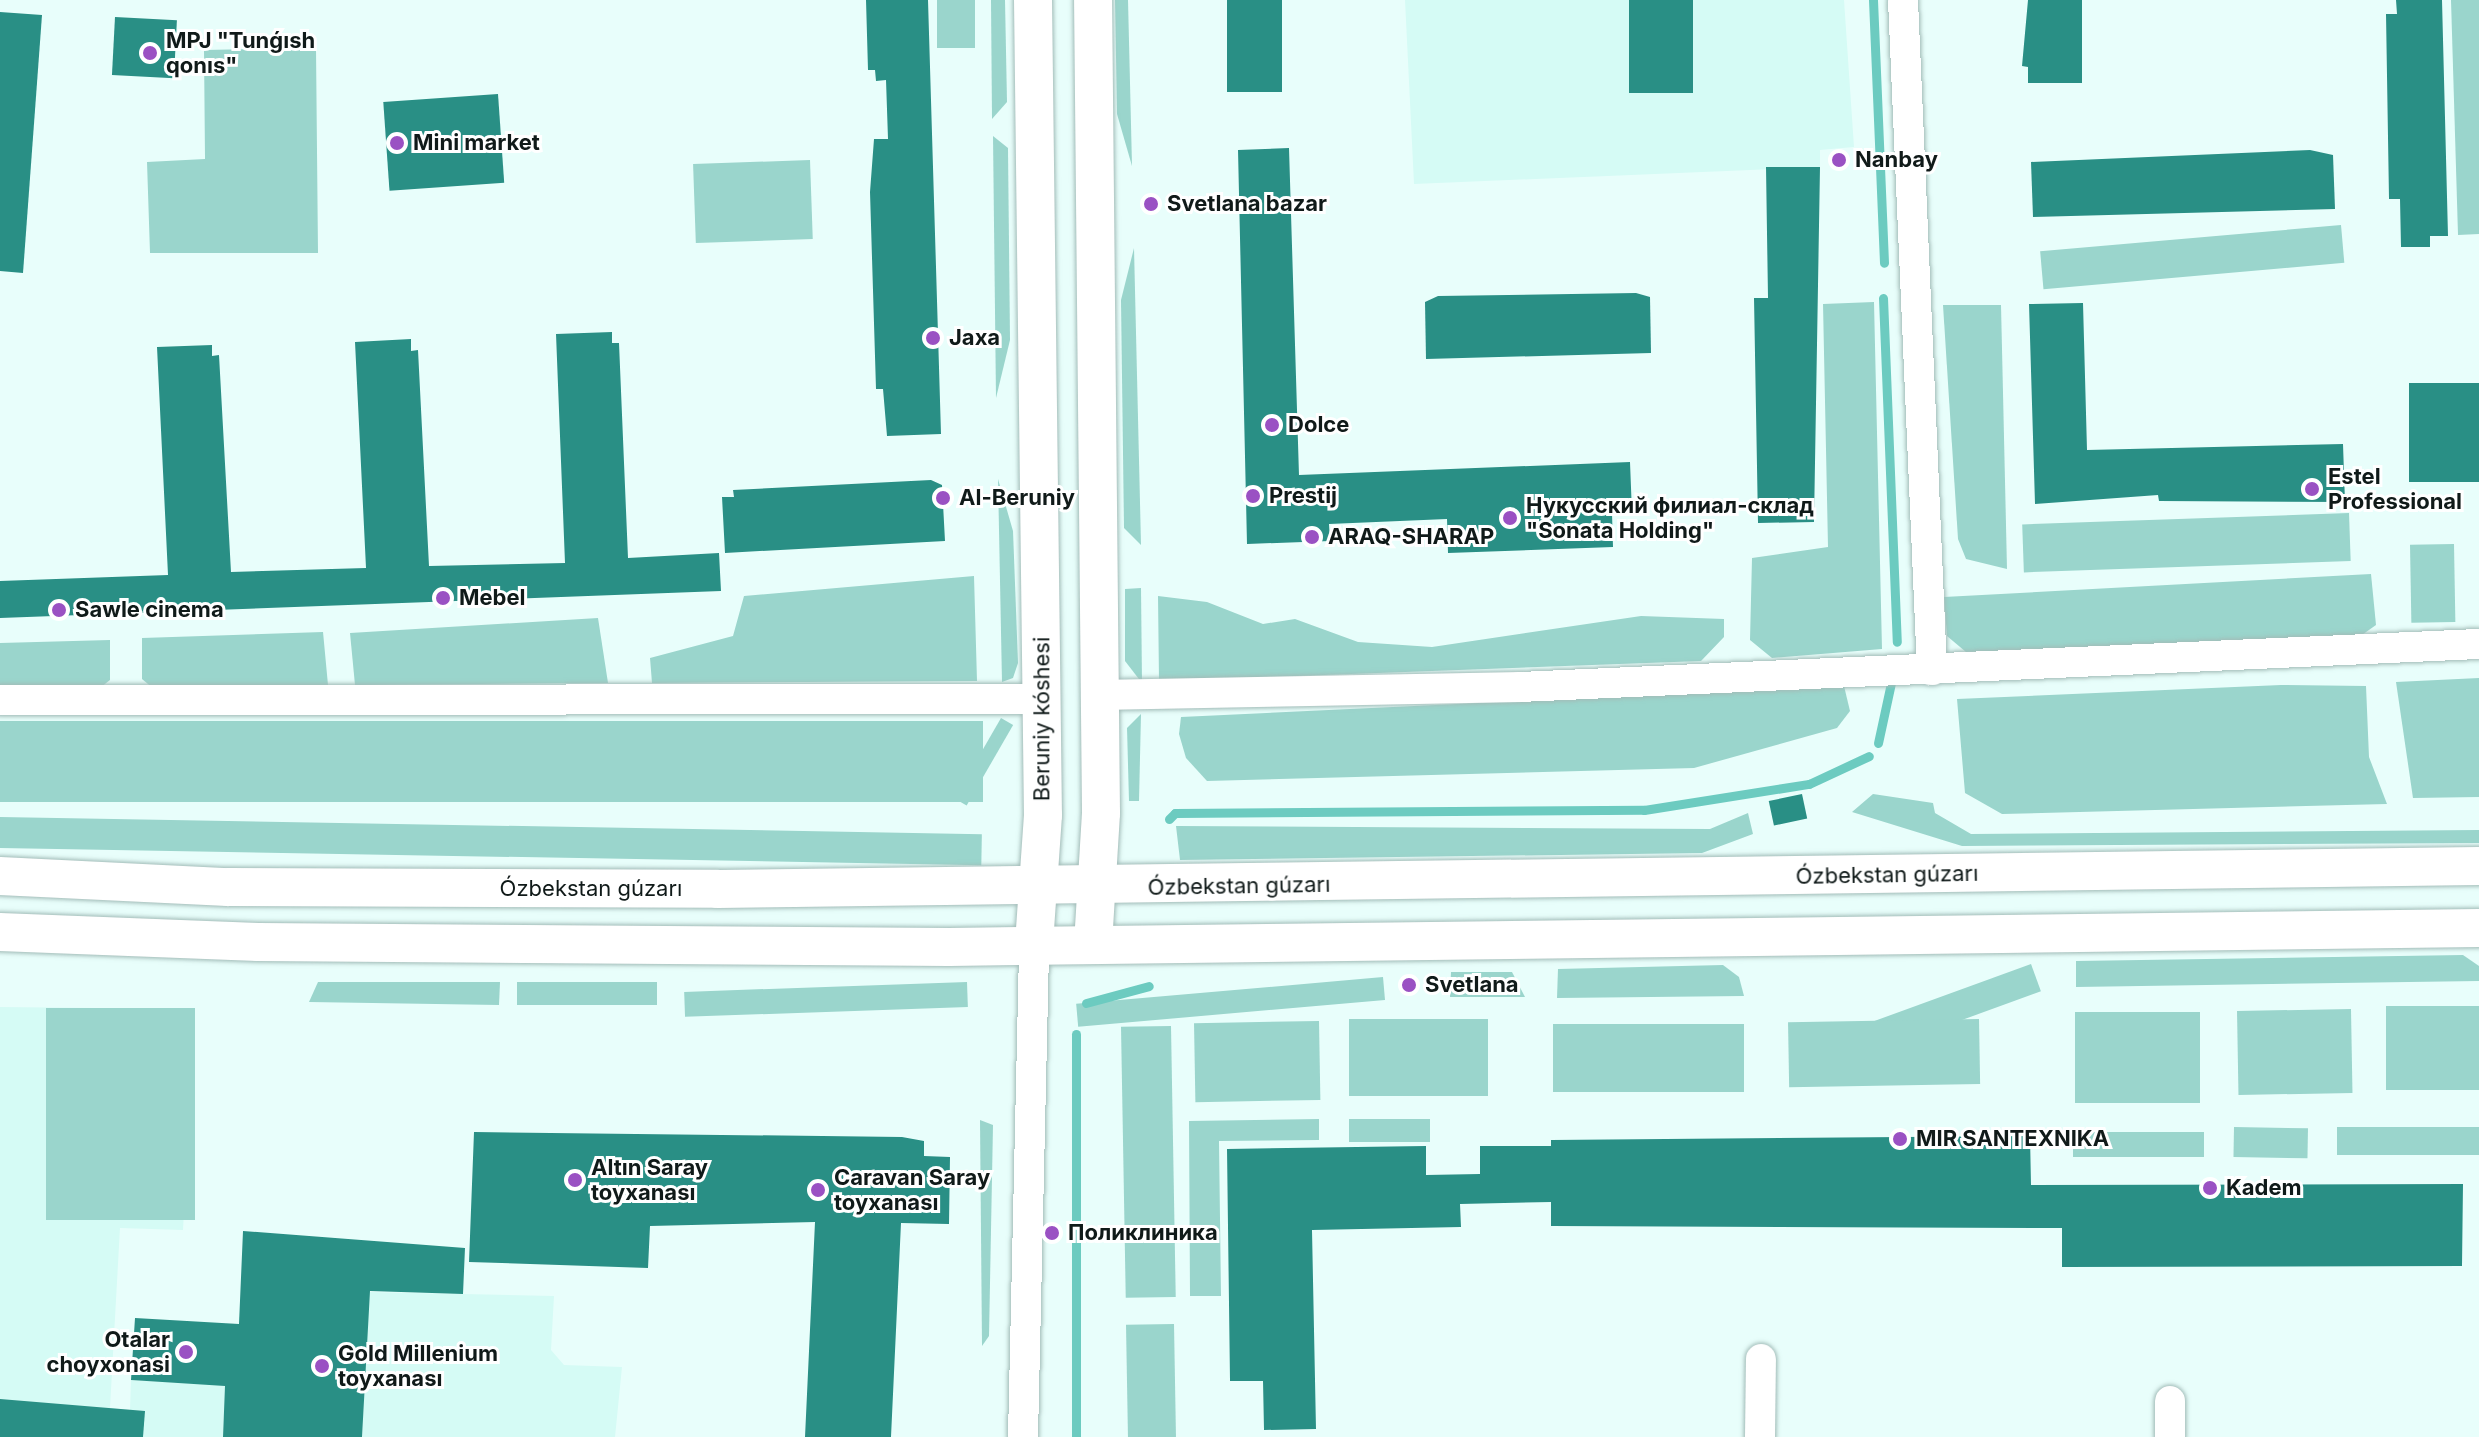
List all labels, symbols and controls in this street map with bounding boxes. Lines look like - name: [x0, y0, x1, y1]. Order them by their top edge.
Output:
- place label: MPJ "Tunǵısh qonıs": [166, 27, 315, 78]
- marker: MPJ "Tunǵısh qonıs": [141, 44, 159, 62]
- place label: Mini market: [413, 130, 540, 156]
- marker: Mini market: [388, 134, 406, 152]
- place label: Nanbay: [1855, 147, 1938, 173]
- marker: Nanbay: [1830, 151, 1848, 169]
- place label: Svetlana bazar: [1167, 191, 1327, 217]
- marker: Svetlana bazar: [1142, 195, 1160, 213]
- place label: Jaxa: [949, 325, 1000, 351]
- marker: Jaxa: [924, 329, 942, 347]
- place label: Dolce: [1288, 412, 1349, 438]
- marker: Dolce: [1263, 416, 1281, 434]
- place label: Estel Professional: [2328, 463, 2462, 514]
- marker: Estel Professional: [2303, 480, 2321, 498]
- place label: Prestij: [1269, 483, 1337, 509]
- place label: Al-Beruniy: [959, 485, 1075, 511]
- marker: Prestij: [1244, 487, 1262, 505]
- marker: Al-Beruniy: [934, 489, 952, 507]
- place label: Нукусский филиал-склад "Sonata Holding": [1526, 492, 1814, 544]
- marker: Нукусский филиал-склад "Sonata Holding": [1501, 509, 1519, 527]
- place label: ARAQ-SHARAP: [1328, 524, 1494, 550]
- marker: ARAQ-SHARAP: [1303, 528, 1321, 546]
- place label: Mebel: [459, 585, 526, 611]
- marker: Mebel: [434, 589, 452, 607]
- place label: Sawle cinema: [75, 597, 224, 623]
- marker: Sawle cinema: [50, 601, 68, 619]
- street label: Beruniy kóshesi: [1029, 637, 1055, 801]
- street label: Ózbekstan gúzarı: [1795, 860, 1979, 890]
- street label: Ózbekstan gúzarı: [1147, 871, 1331, 901]
- street label: Ózbekstan gúzarı: [500, 876, 682, 902]
- place label: Svetlana: [1425, 972, 1519, 998]
- marker: Svetlana: [1400, 976, 1418, 994]
- place label: MIR SANTEXNIKA: [1916, 1126, 2109, 1152]
- marker: MIR SANTEXNIKA: [1891, 1130, 1909, 1148]
- place label: Altın Saray toyxanası: [591, 1154, 708, 1206]
- place label: Caravan Saray toyxanası: [834, 1164, 990, 1216]
- marker: Altın Saray toyxanası: [566, 1171, 584, 1189]
- place label: Kadem: [2226, 1175, 2302, 1201]
- marker: Kadem: [2201, 1179, 2219, 1197]
- marker: Caravan Saray toyxanası: [809, 1181, 827, 1199]
- place label: Поликлиника: [1068, 1220, 1218, 1246]
- marker: Поликлиника: [1043, 1224, 1061, 1242]
- place label: Otalar choyxonasi: [46, 1326, 170, 1378]
- place label: Gold Millenium toyxanası: [338, 1340, 498, 1392]
- marker: Otalar choyxonasi: [177, 1343, 195, 1361]
- marker: Gold Millenium toyxanası: [313, 1357, 331, 1375]

